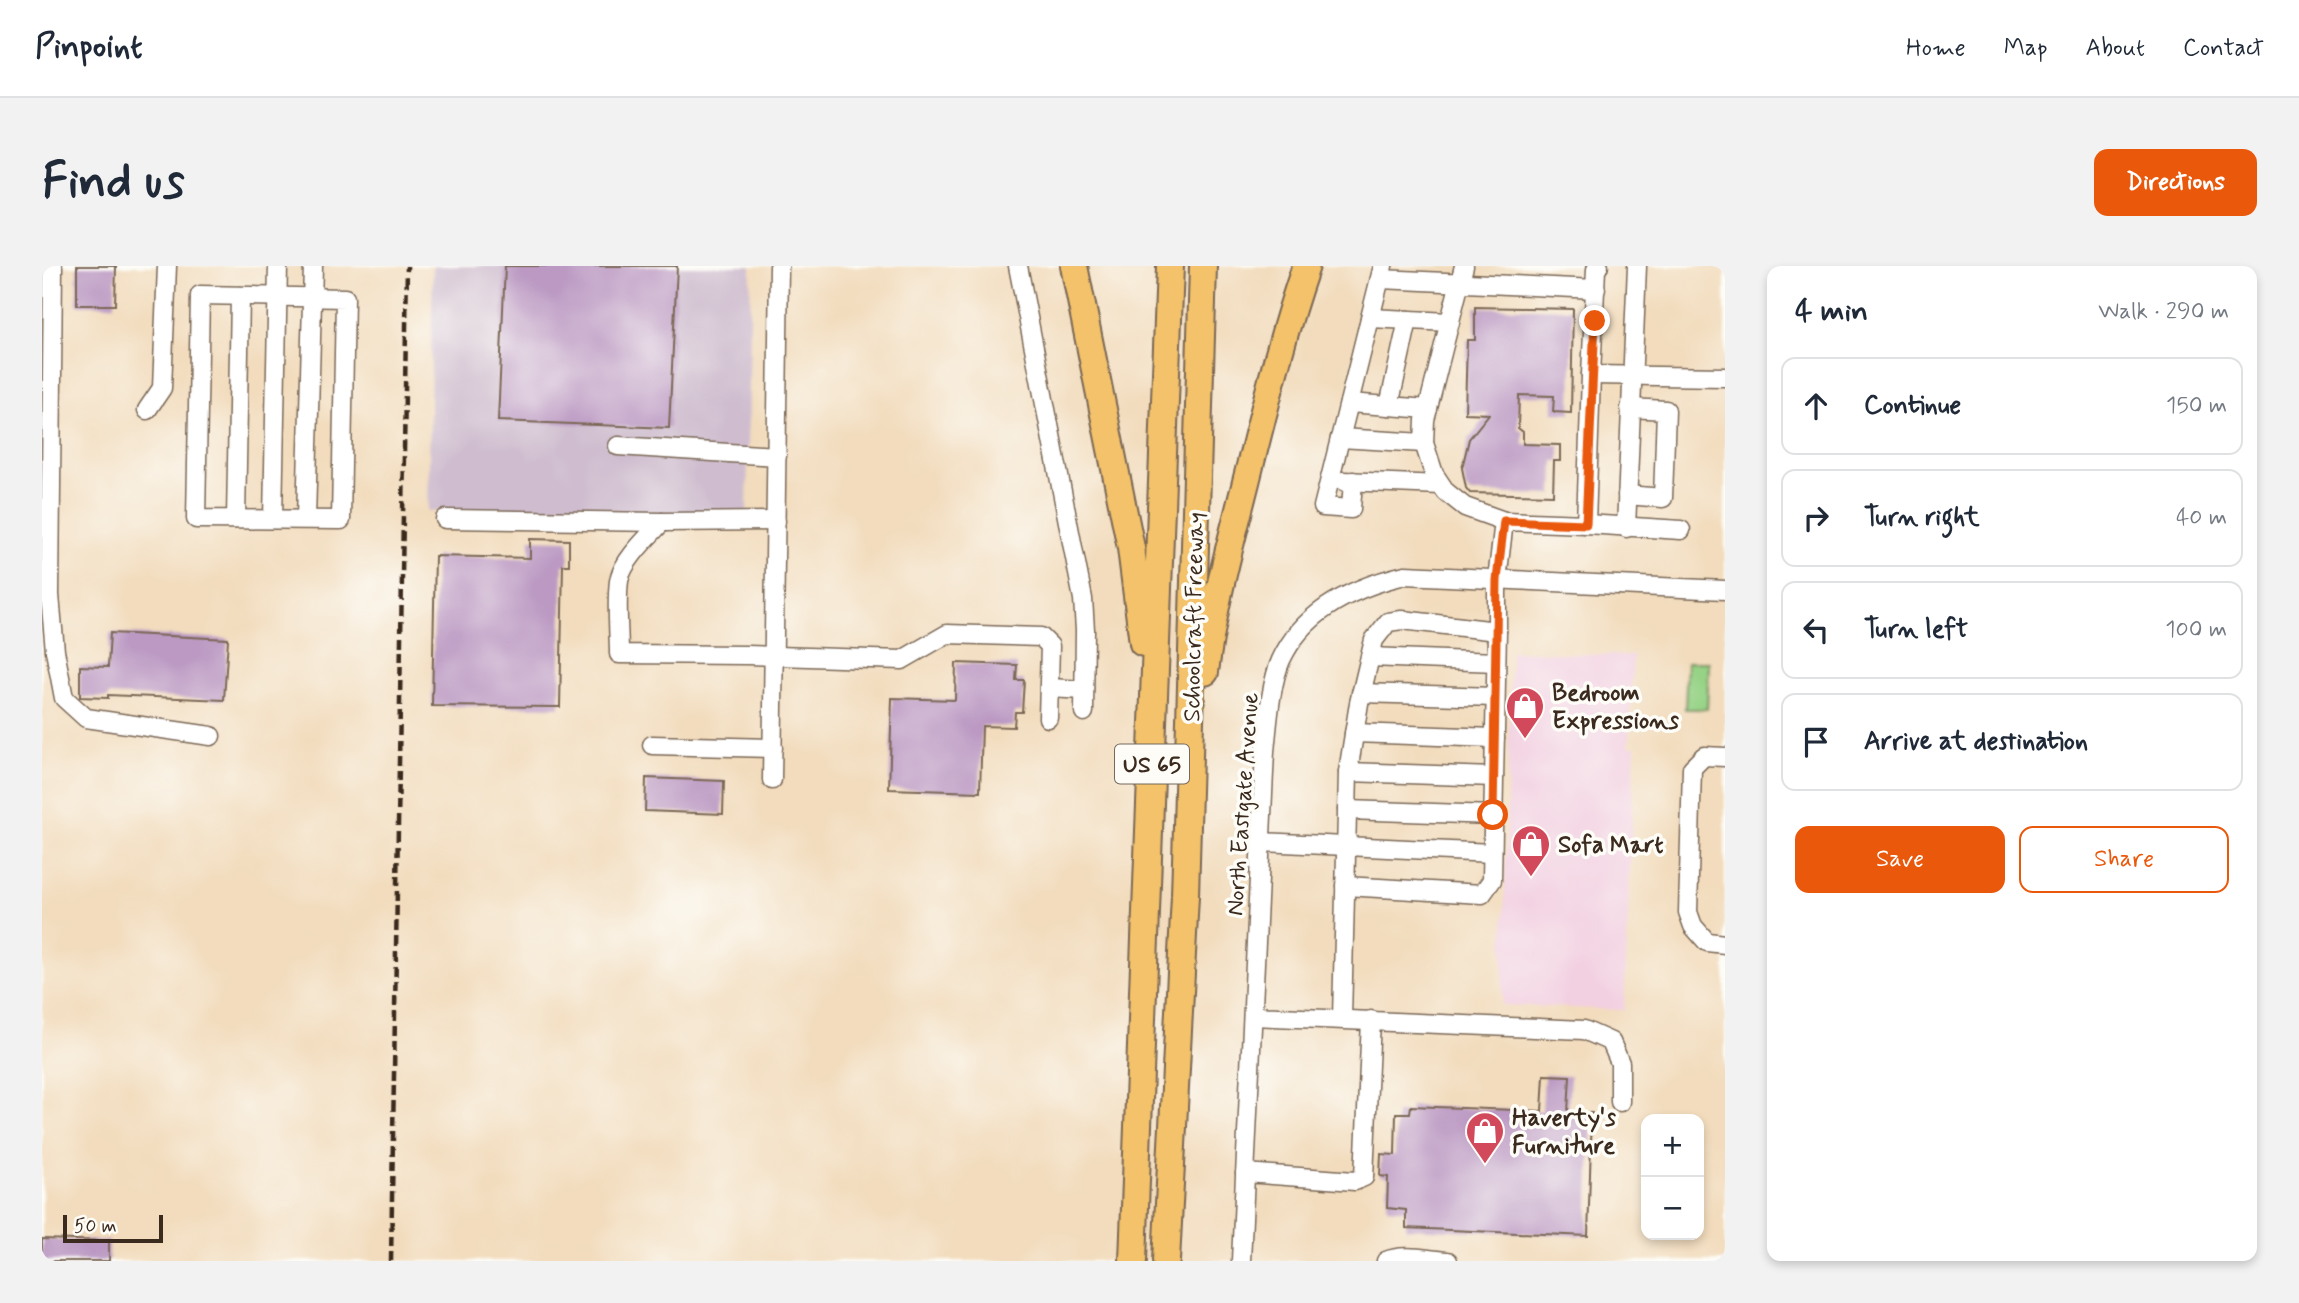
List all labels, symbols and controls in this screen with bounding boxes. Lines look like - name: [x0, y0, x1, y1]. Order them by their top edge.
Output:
- text: Pinpoint: [35, 26, 143, 70]
- text: Home: [1906, 33, 1966, 64]
- text: Map: [2004, 33, 2048, 64]
- text: About: [2086, 33, 2145, 64]
- text: Contact: [2183, 33, 2264, 64]
- button: Directions: [2094, 149, 2257, 216]
- text: Find us: [42, 150, 185, 215]
- text: 4 min: [1795, 292, 1868, 331]
- text: Walk · 290 m: [2098, 297, 2229, 327]
- route end: [1579, 305, 1610, 336]
- icon: ahead: [1797, 387, 1835, 425]
- text: Continue: [1864, 389, 1961, 423]
- text: 150 m: [2166, 391, 2227, 421]
- icon: right: [1797, 499, 1835, 537]
- text: Turn right: [1864, 501, 1980, 535]
- text: 40 m: [2176, 503, 2227, 533]
- street label: Schoolcraft Freeway: [1177, 512, 1212, 722]
- icon: left: [1797, 611, 1835, 649]
- text: Turn left: [1864, 613, 1968, 647]
- text: 100 m: [2165, 615, 2227, 645]
- place label: Bedroom Expressions: [1552, 678, 1679, 737]
- shop icon: Bedroom Expressions: [1504, 685, 1546, 740]
- street label: North Eastgate Avenue: [1220, 691, 1267, 917]
- icon: arrive: [1797, 723, 1835, 761]
- text: Arrive at destination: [1864, 725, 2088, 759]
- road number: US 65: [1115, 744, 1189, 784]
- route start: [1477, 799, 1508, 830]
- shop icon: Sofa Mart: [1510, 823, 1552, 878]
- button: Save: [1795, 826, 2005, 893]
- button: Share: [2019, 826, 2229, 893]
- place label: Sofa Mart: [1558, 830, 1663, 861]
- place label: Haverty's Furniture: [1512, 1103, 1616, 1162]
- shop icon: Haverty's Furniture: [1464, 1110, 1506, 1165]
- map controls: [1641, 1114, 1704, 1240]
- button: +: [1641, 1114, 1704, 1177]
- button: −: [1641, 1177, 1704, 1240]
- scale bar: [63, 1212, 163, 1244]
- text: 50 m: [74, 1214, 117, 1239]

